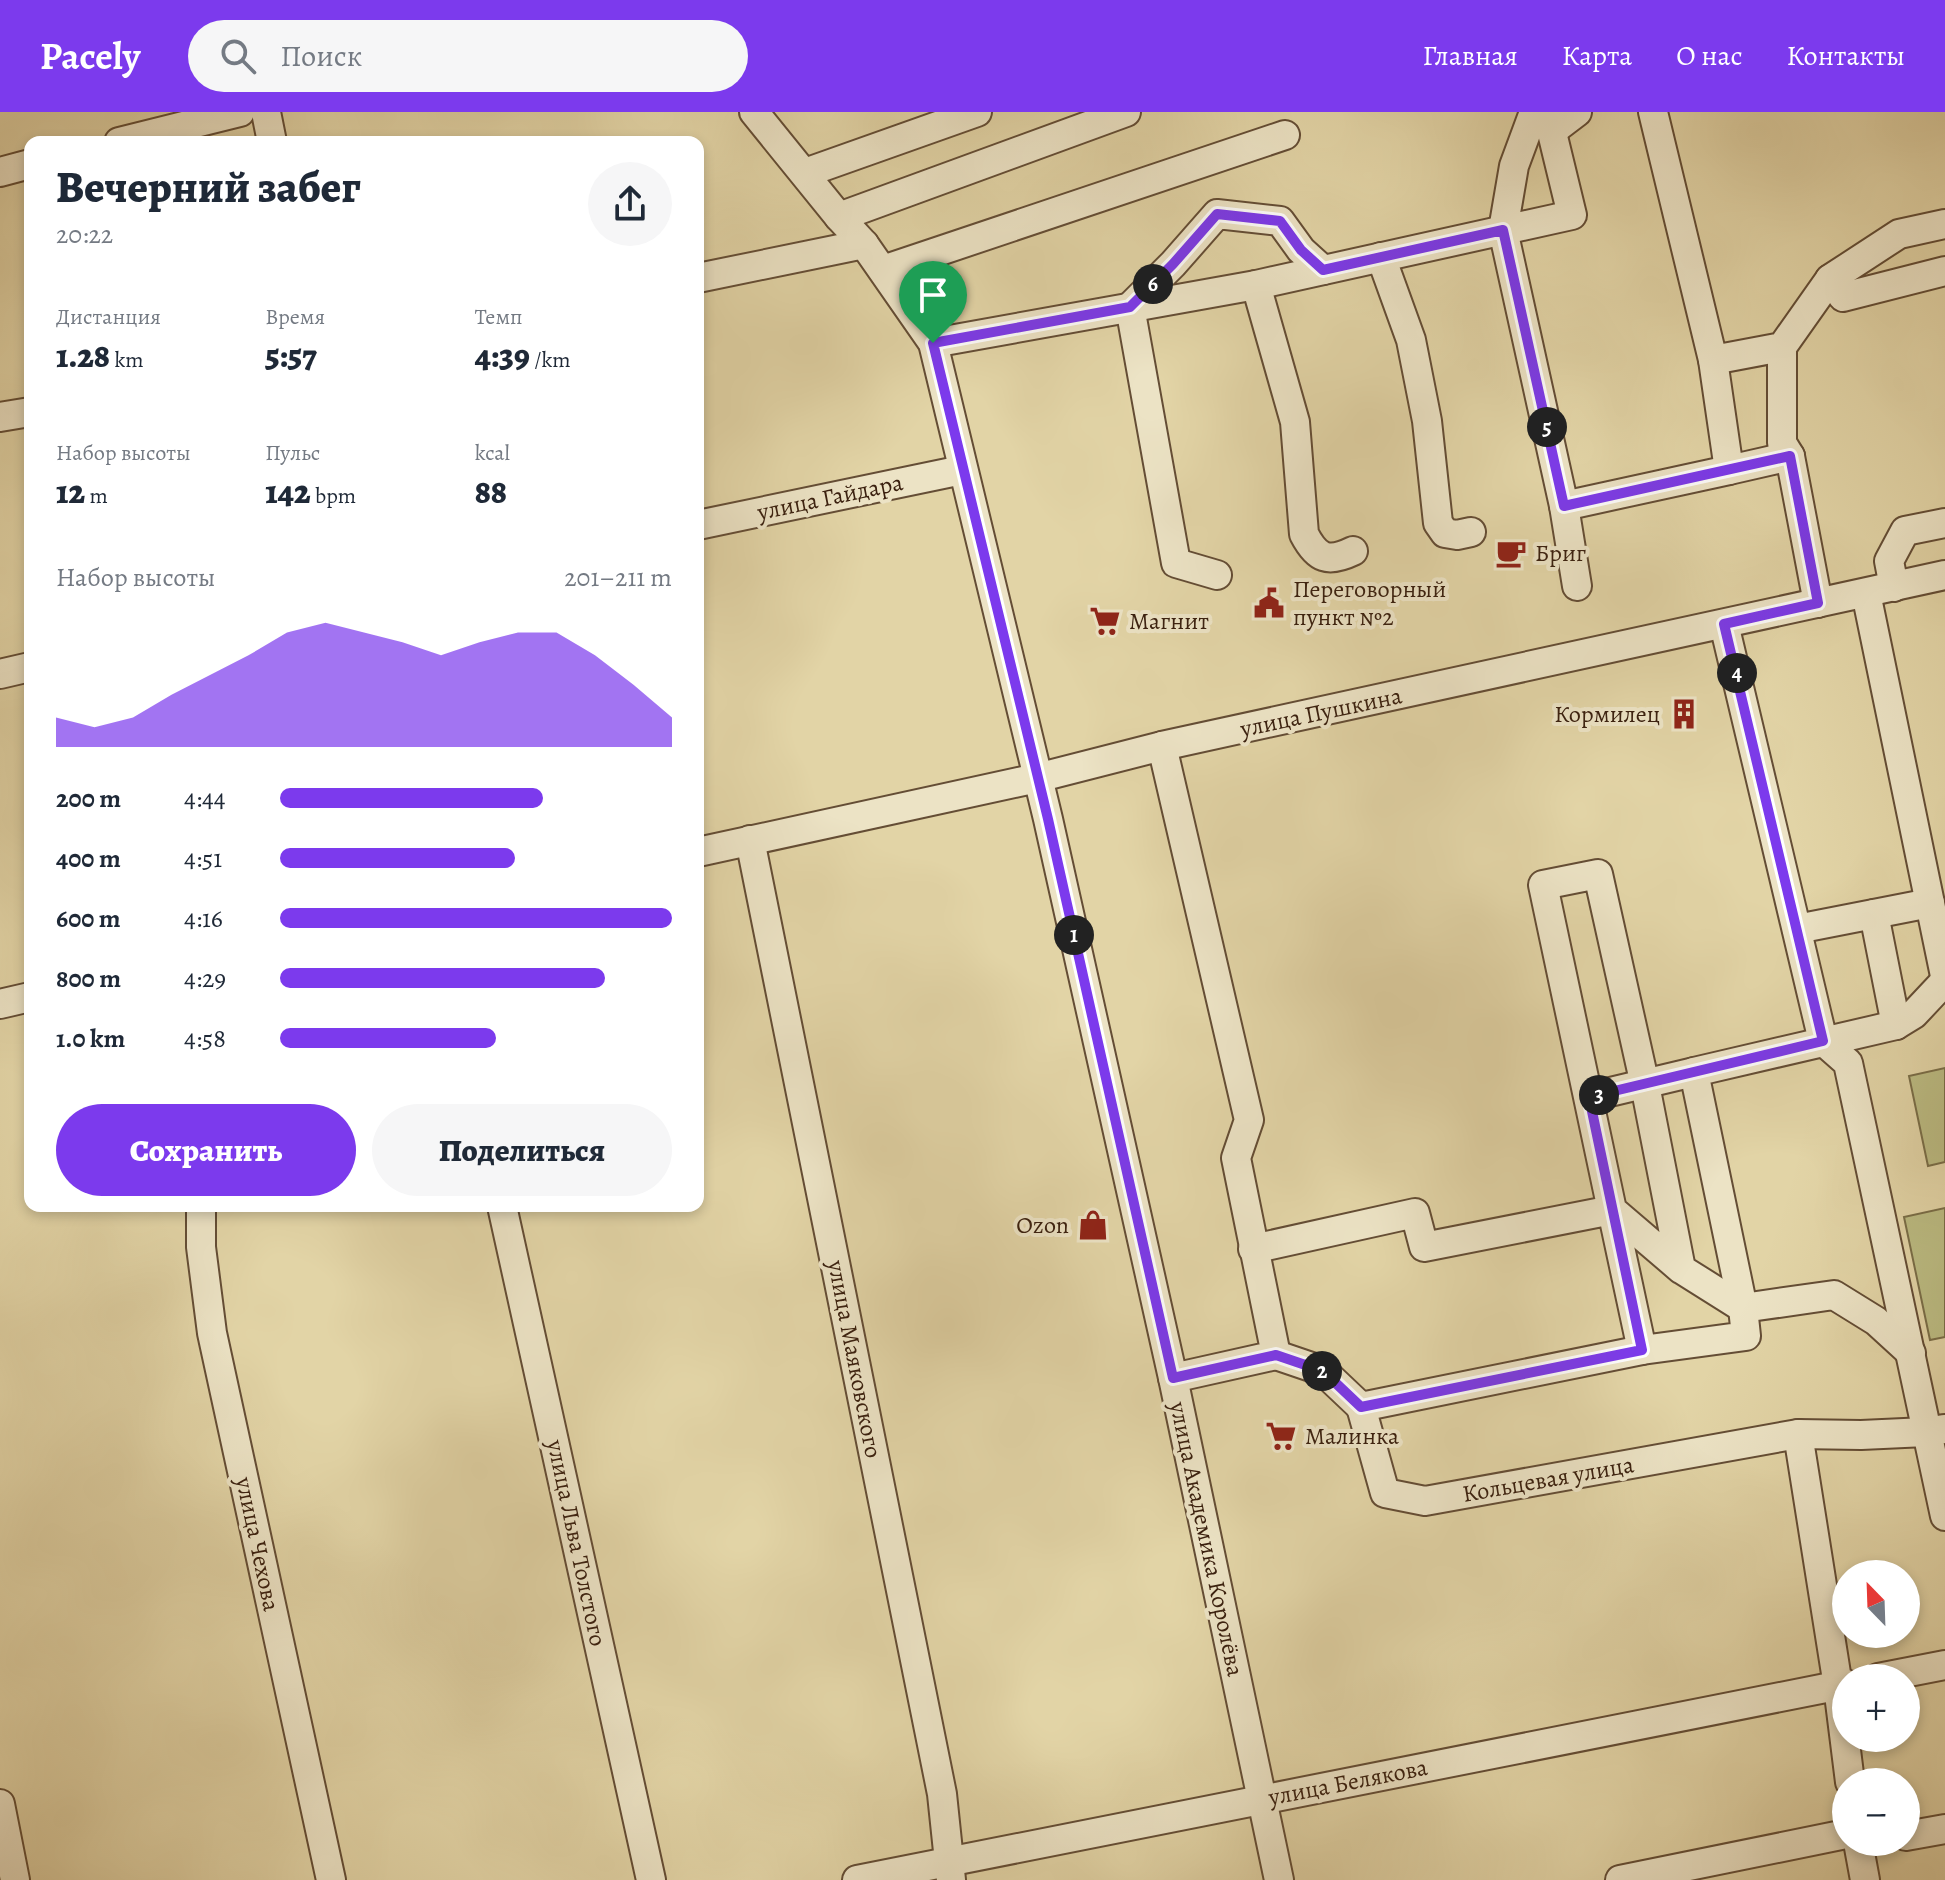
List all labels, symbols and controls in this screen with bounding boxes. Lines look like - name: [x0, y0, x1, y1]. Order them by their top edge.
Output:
- search box: [188, 20, 748, 92]
- text: Pacely: [40, 30, 140, 82]
- icon: search: [216, 34, 260, 78]
- text: Поиск: [280, 36, 362, 76]
- text: Главная: [1422, 37, 1518, 75]
- text: Карта: [1562, 37, 1632, 75]
- text: О нас: [1676, 37, 1743, 75]
- text: Контакты: [1787, 37, 1905, 75]
- text: Вечерний забег: [56, 157, 361, 217]
- button: share: [588, 162, 672, 246]
- text: 20:22: [56, 217, 113, 252]
- pin: [899, 261, 967, 343]
- pin: 6: [1133, 264, 1173, 304]
- text: 6: [1148, 269, 1158, 299]
- icon: arrive: [911, 273, 955, 317]
- text: Дистанция: [56, 302, 161, 332]
- text: Время: [265, 302, 325, 332]
- text: Темп: [475, 302, 523, 332]
- text: 1.28: [56, 332, 110, 379]
- text: 5:57: [265, 332, 317, 379]
- text: 4:39: [475, 332, 530, 379]
- text: km: [110, 345, 144, 375]
- text: /km: [530, 345, 571, 375]
- pin: 5: [1527, 407, 1567, 447]
- text: 5: [1542, 412, 1552, 442]
- text: Набор высоты: [56, 438, 191, 468]
- text: Пульс: [265, 438, 320, 468]
- text: kcal: [475, 438, 510, 468]
- street label: улица Гайдара: [753, 466, 906, 528]
- text: 12: [56, 468, 85, 515]
- text: 142: [265, 468, 311, 515]
- text: 88: [475, 468, 507, 515]
- text: m: [85, 481, 108, 511]
- text: bpm: [311, 481, 356, 511]
- cafe icon: Бриг: [1494, 536, 1528, 570]
- place label: Бриг: [1535, 537, 1586, 569]
- text: Набор высоты: [56, 560, 215, 595]
- text: 201–211 m: [564, 560, 672, 595]
- place label: Переговорный пункт №2: [1293, 573, 1446, 633]
- public building icon: Переговорный пункт №2: [1252, 586, 1286, 620]
- supermarket icon: Магнит: [1088, 604, 1122, 638]
- place label: Магнит: [1129, 605, 1209, 637]
- pin: 4: [1717, 653, 1757, 693]
- text: 4: [1732, 658, 1742, 688]
- street label: улица Пушкина: [1236, 679, 1405, 745]
- building icon: Кормилец: [1667, 697, 1701, 731]
- place label: Кормилец: [1554, 698, 1660, 730]
- text: 200 m: [56, 781, 121, 816]
- text: 4:44: [184, 781, 226, 816]
- text: 400 m: [56, 841, 121, 876]
- text: 4:51: [184, 841, 222, 876]
- text: 600 m: [56, 901, 121, 936]
- text: 4:16: [184, 901, 223, 936]
- pin: 1: [1054, 915, 1094, 955]
- text: 1: [1070, 920, 1078, 950]
- text: 800 m: [56, 961, 121, 996]
- text: 4:29: [184, 961, 226, 996]
- text: 1.0 km: [56, 1021, 125, 1056]
- text: 4:58: [184, 1021, 226, 1056]
- pin: 3: [1579, 1075, 1619, 1115]
- text: 3: [1594, 1080, 1604, 1110]
- button: Сохранить: [56, 1104, 356, 1196]
- button: Поделиться: [372, 1104, 672, 1196]
- shop icon: Ozon: [1076, 1208, 1110, 1242]
- place label: Ozon: [1016, 1209, 1069, 1241]
- street label: улица Маяковского: [820, 1256, 890, 1461]
- pin: 2: [1302, 1351, 1342, 1391]
- text: 2: [1317, 1356, 1327, 1386]
- street label: улица Академика Королёва: [1162, 1398, 1252, 1679]
- supermarket icon: Малинка: [1264, 1419, 1298, 1453]
- place label: Малинка: [1305, 1420, 1399, 1452]
- street label: улица Льва Толстого: [539, 1436, 615, 1649]
- street label: Кольцевая улица: [1460, 1448, 1636, 1510]
- street label: улица Чехова: [228, 1473, 288, 1614]
- north arrow: [1832, 1560, 1920, 1648]
- map controls: [1832, 1560, 1920, 1856]
- button: +: [1832, 1664, 1920, 1752]
- street label: улица Белякова: [1265, 1751, 1430, 1813]
- button: −: [1832, 1768, 1920, 1856]

